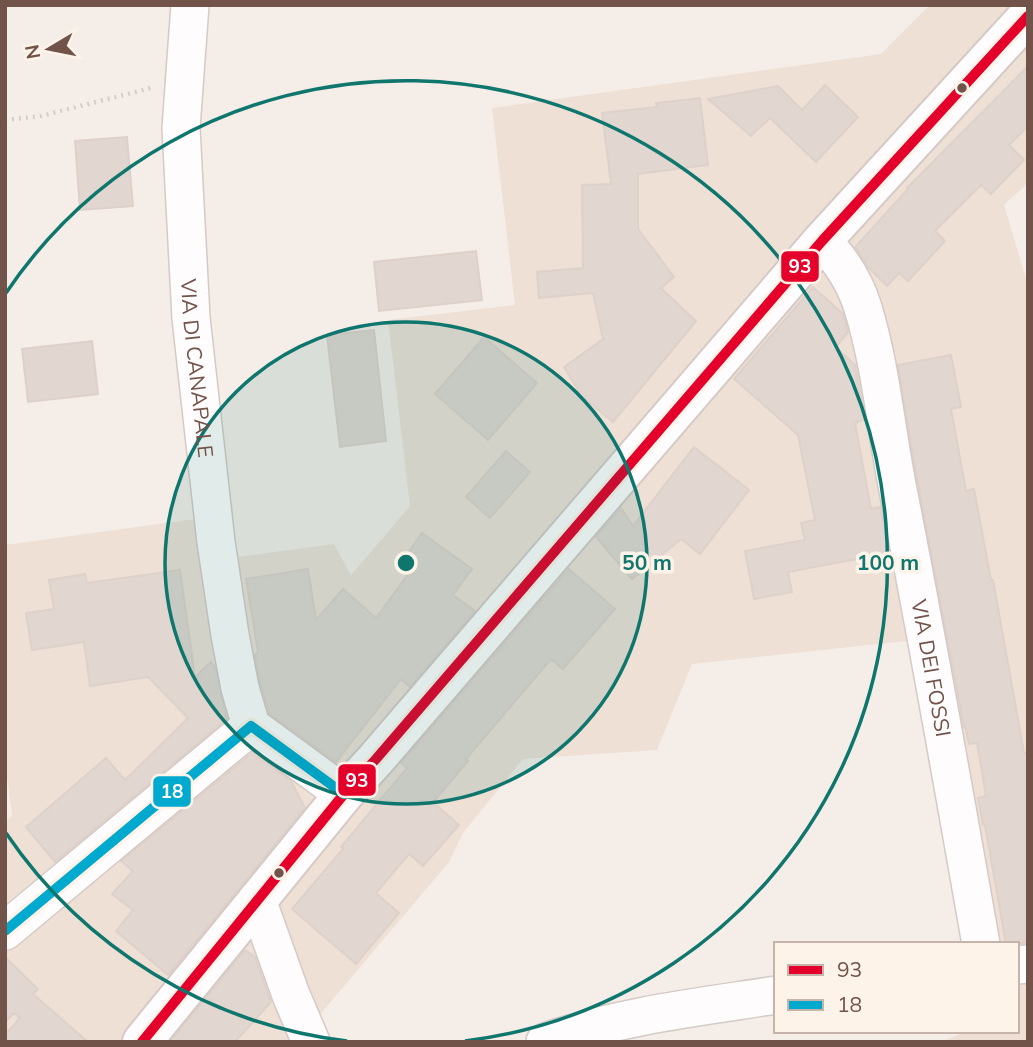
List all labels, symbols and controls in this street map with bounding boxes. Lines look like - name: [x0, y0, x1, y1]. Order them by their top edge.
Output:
- north arrow: [14, 14, 84, 84]
- text: N: [19, 43, 45, 61]
- unlabelled marker: [955, 81, 969, 95]
- line badge: 93: [780, 250, 820, 283]
- text: 93: [789, 254, 811, 278]
- street label: VIA DI CANAPALE: [176, 278, 219, 459]
- text: 50 m: [622, 549, 672, 575]
- text: 100 m: [857, 549, 919, 575]
- centre of rings: [394, 551, 418, 575]
- street label: VIA DEI FOSSI: [906, 597, 957, 739]
- line badge: 93: [337, 763, 377, 797]
- text: 93: [346, 768, 368, 792]
- line badge: 18: [152, 775, 192, 808]
- text: 18: [161, 779, 183, 803]
- unlabelled marker: [272, 866, 286, 880]
- legend: [774, 942, 1019, 1033]
- text: 93: [837, 956, 862, 982]
- text: 18: [837, 991, 862, 1017]

